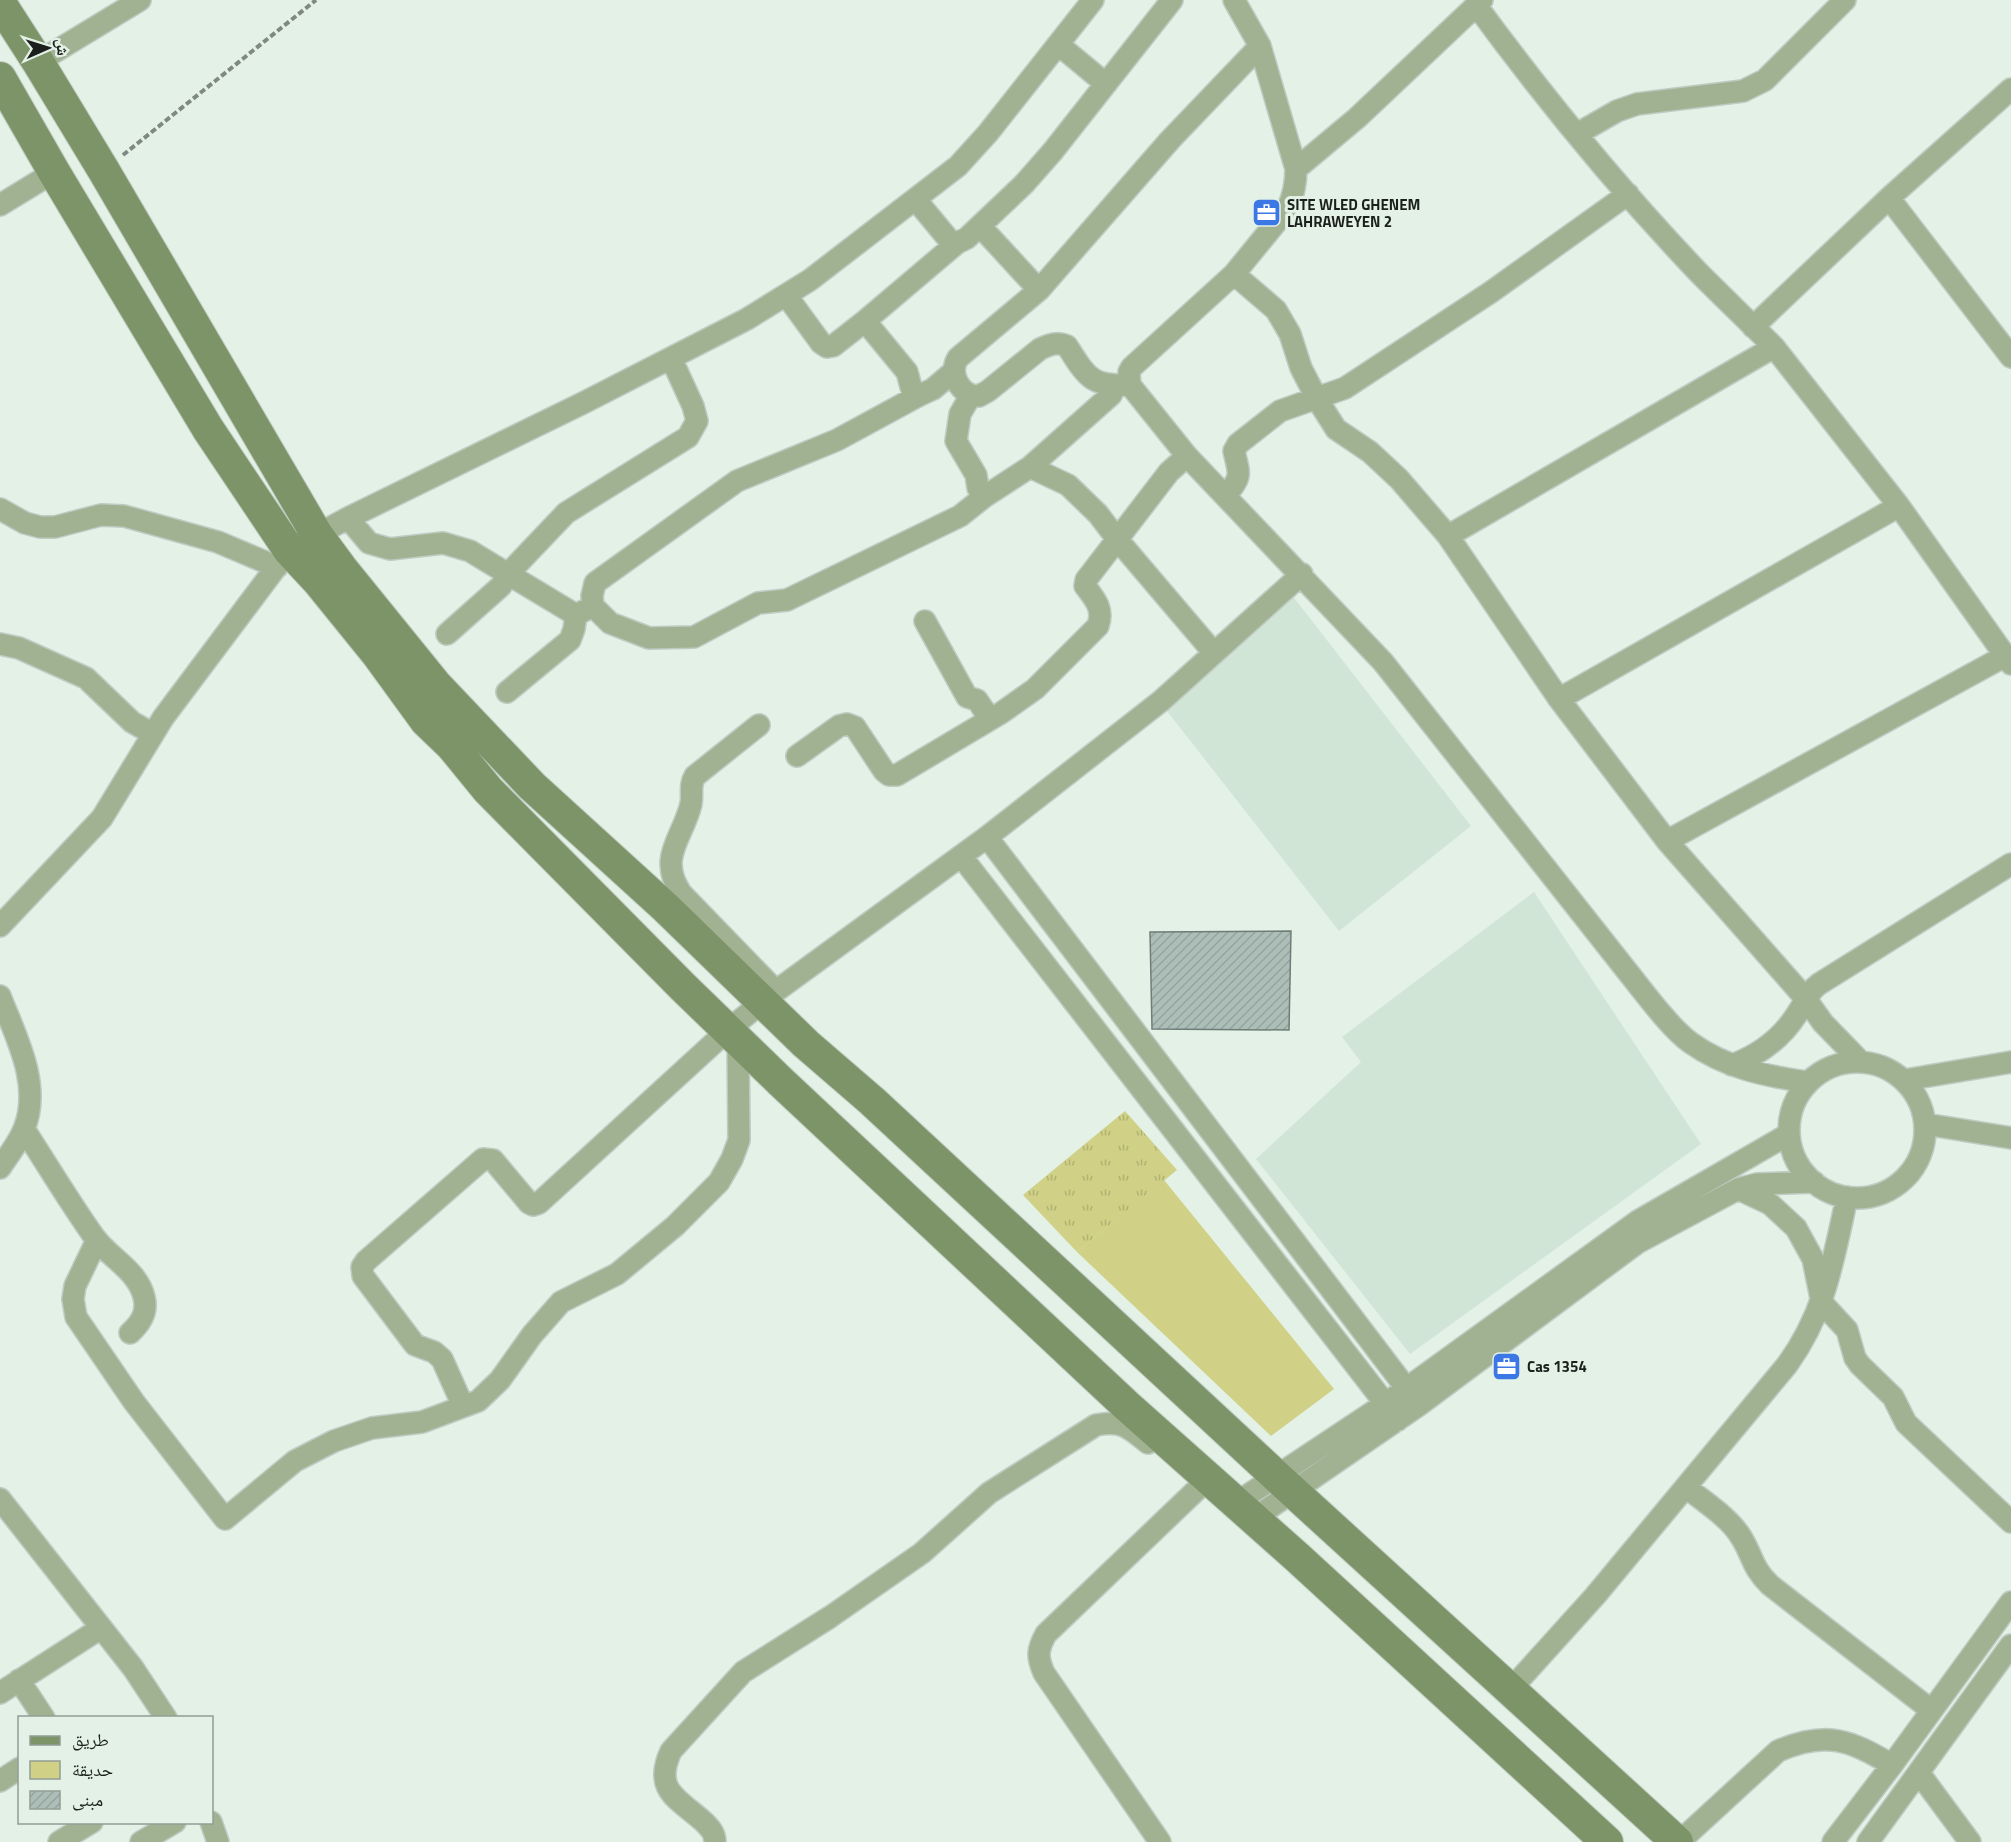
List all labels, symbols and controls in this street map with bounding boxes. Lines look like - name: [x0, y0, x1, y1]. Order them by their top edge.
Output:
- north arrow: [18, 18, 78, 78]
- text: ش: [51, 38, 75, 56]
- place label: SITE WLED GHENEM LAHRAWEYEN 2: [1287, 193, 1420, 233]
- office icon: SITE WLED GHENEM LAHRAWEYEN 2: [1250, 197, 1282, 229]
- office icon: Cas 1354: [1490, 1350, 1522, 1382]
- place label: Cas 1354: [1527, 1355, 1587, 1378]
- legend: [18, 1716, 213, 1824]
- text: طريق: [72, 1726, 109, 1753]
- text: حديقة: [72, 1756, 113, 1783]
- text: مبنى: [72, 1786, 103, 1813]

